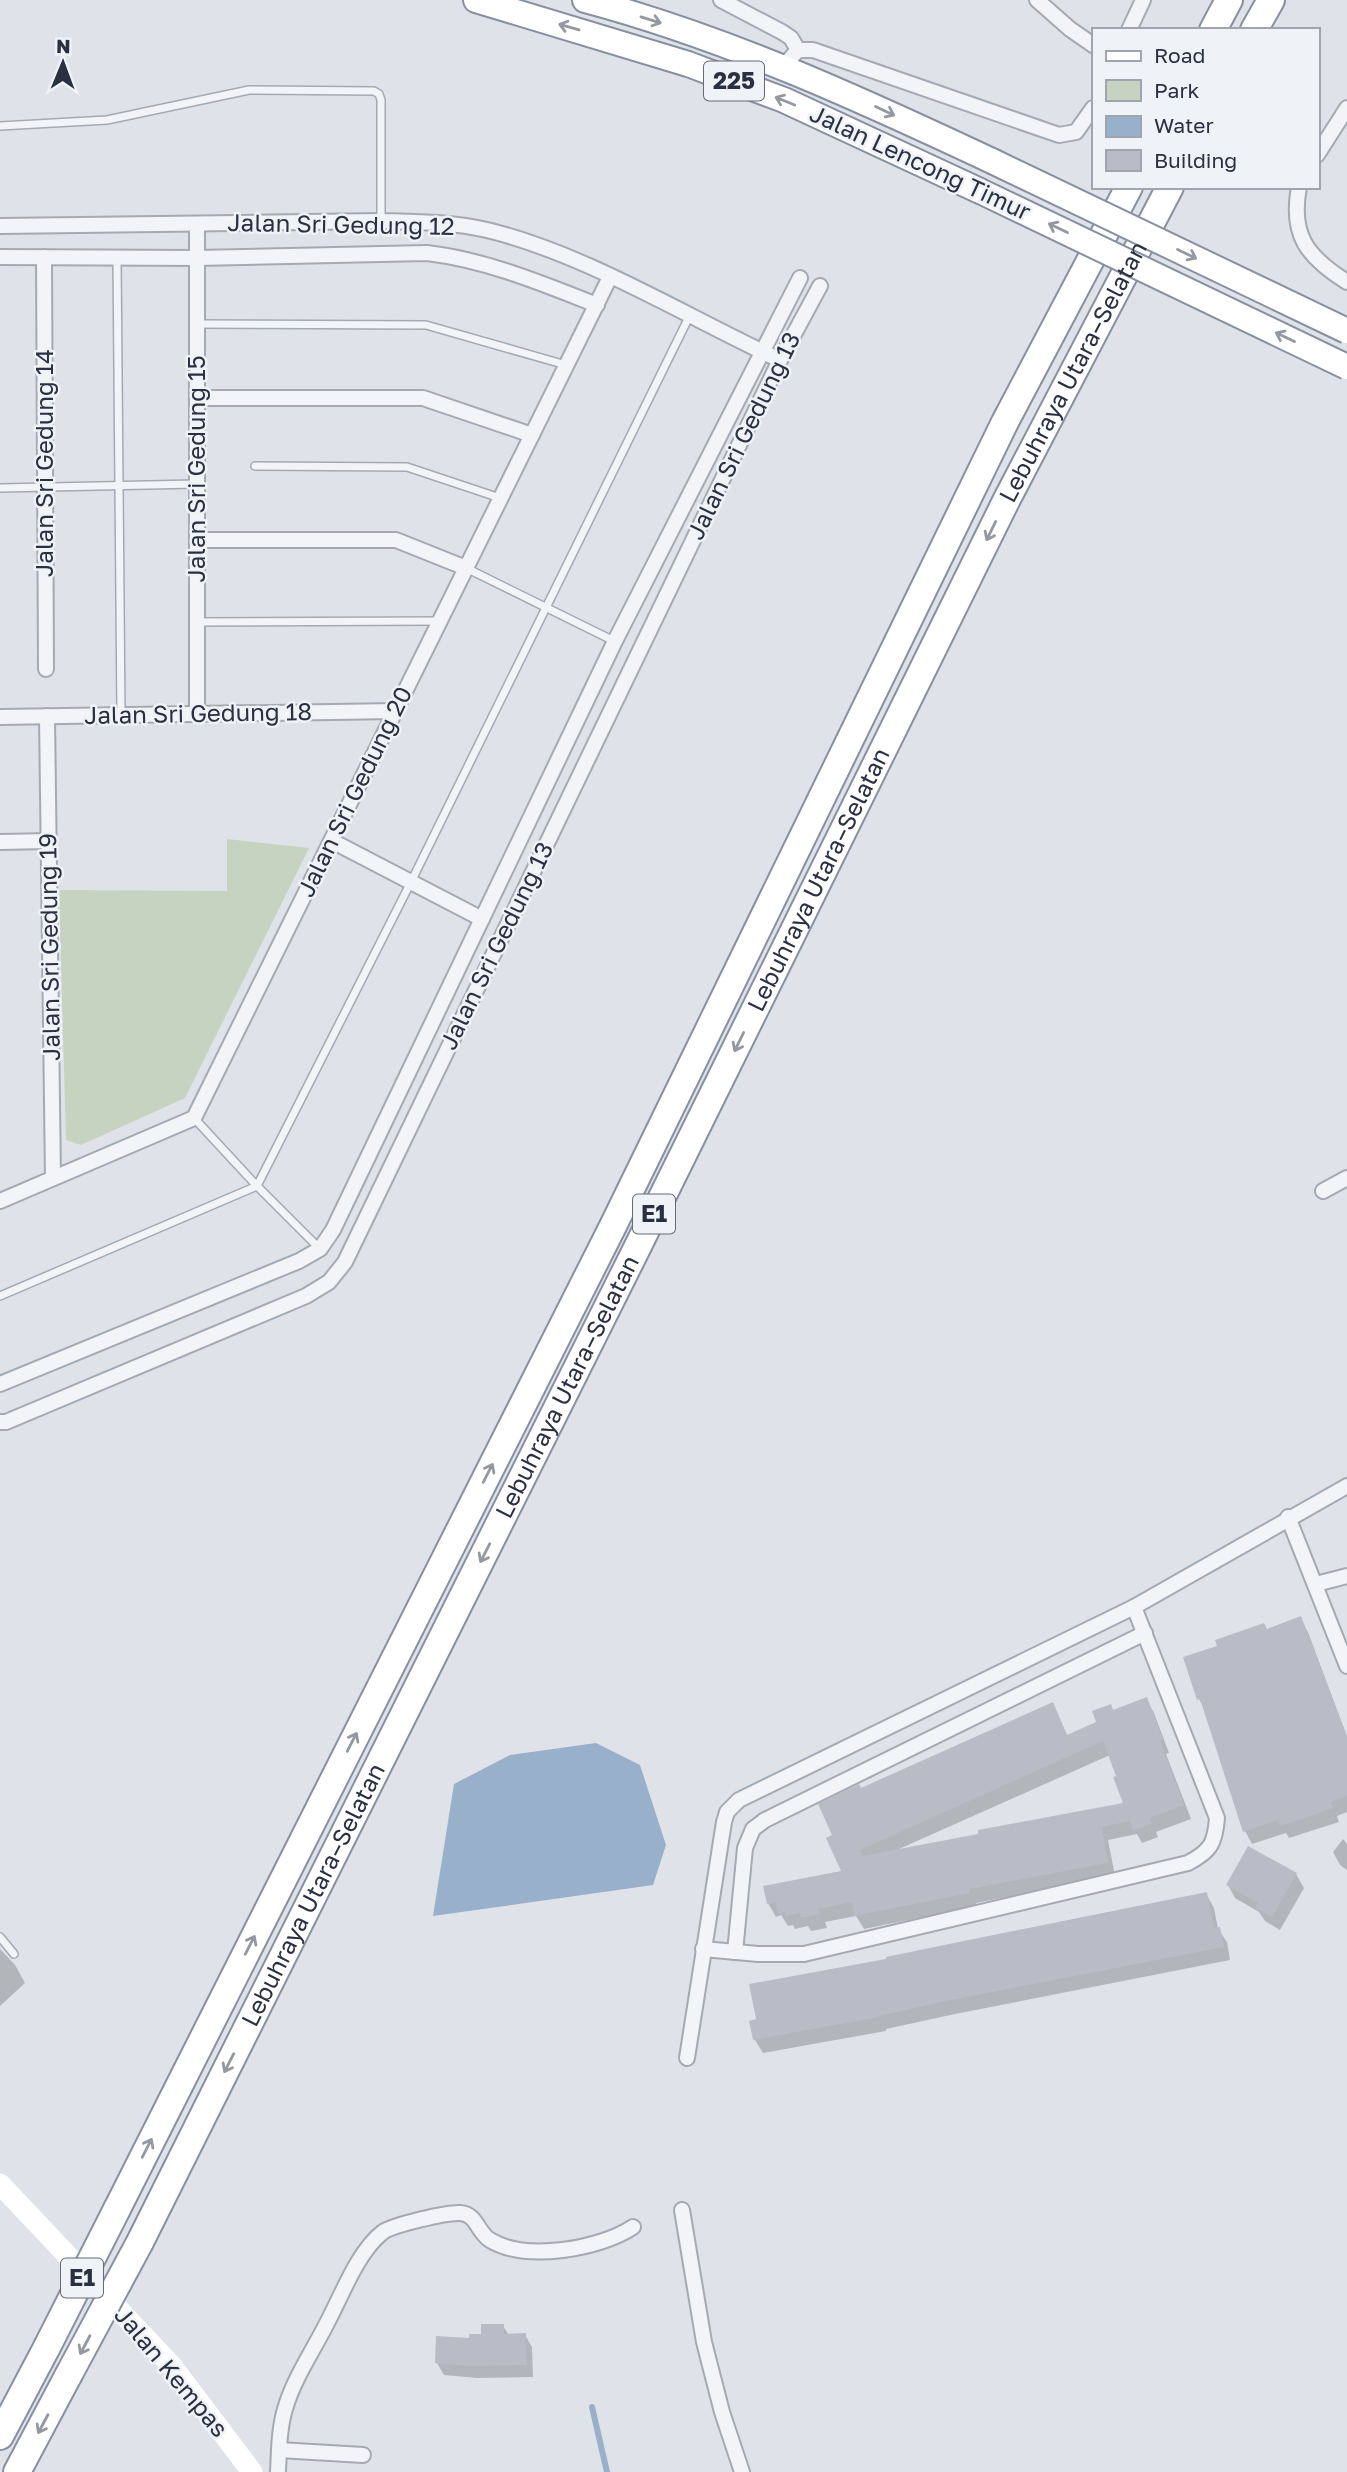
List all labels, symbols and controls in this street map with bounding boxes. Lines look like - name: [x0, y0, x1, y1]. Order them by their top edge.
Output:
- one-way arrow: [639, 14, 661, 27]
- one-way arrow: [559, 20, 581, 33]
- north arrow: [28, 28, 98, 98]
- legend: [1092, 28, 1319, 189]
- text: N: [56, 34, 71, 57]
- text: Road: [1154, 42, 1205, 68]
- road number: 225: [704, 61, 764, 100]
- text: Park: [1154, 77, 1200, 103]
- one-way arrow: [774, 93, 796, 106]
- street label: Jalan Lencong Timur: [806, 98, 1036, 226]
- one-way arrow: [874, 105, 895, 118]
- text: Water: [1154, 112, 1214, 138]
- text: Building: [1154, 147, 1237, 173]
- street label: Jalan Sri Gedung 12: [227, 207, 455, 240]
- one-way arrow: [1048, 221, 1069, 234]
- street label: Lebuhraya Utara–Selatan: [992, 236, 1152, 507]
- one-way arrow: [1176, 248, 1197, 261]
- street label: Jalan Sri Gedung 13: [680, 327, 806, 544]
- one-way arrow: [1275, 330, 1296, 343]
- street label: Jalan Sri Gedung 14: [29, 349, 58, 577]
- street label: Jalan Sri Gedung 15: [181, 355, 210, 583]
- one-way arrow: [984, 520, 998, 541]
- street label: Jalan Sri Gedung 20: [290, 681, 417, 901]
- street label: Jalan Sri Gedung 18: [84, 696, 312, 729]
- street label: Lebuhraya Utara–Selatan: [740, 743, 895, 1016]
- street label: Jalan Sri Gedung 19: [32, 833, 65, 1061]
- street label: Jalan Sri Gedung 13: [433, 837, 559, 1054]
- one-way arrow: [731, 1031, 745, 1052]
- road number: E1: [633, 1194, 675, 1233]
- street label: Lebuhraya Utara–Selatan: [488, 1250, 644, 1523]
- one-way arrow: [481, 1464, 495, 1484]
- one-way arrow: [477, 1542, 491, 1563]
- one-way arrow: [346, 1732, 360, 1753]
- street label: Lebuhraya Utara–Selatan: [234, 1758, 390, 2031]
- one-way arrow: [243, 1935, 257, 1956]
- one-way arrow: [222, 2052, 236, 2073]
- one-way arrow: [141, 2138, 155, 2159]
- road number: E1: [61, 2258, 103, 2298]
- street label: Jalan Kempas: [109, 2300, 235, 2442]
- one-way arrow: [77, 2334, 91, 2355]
- one-way arrow: [35, 2413, 49, 2434]

